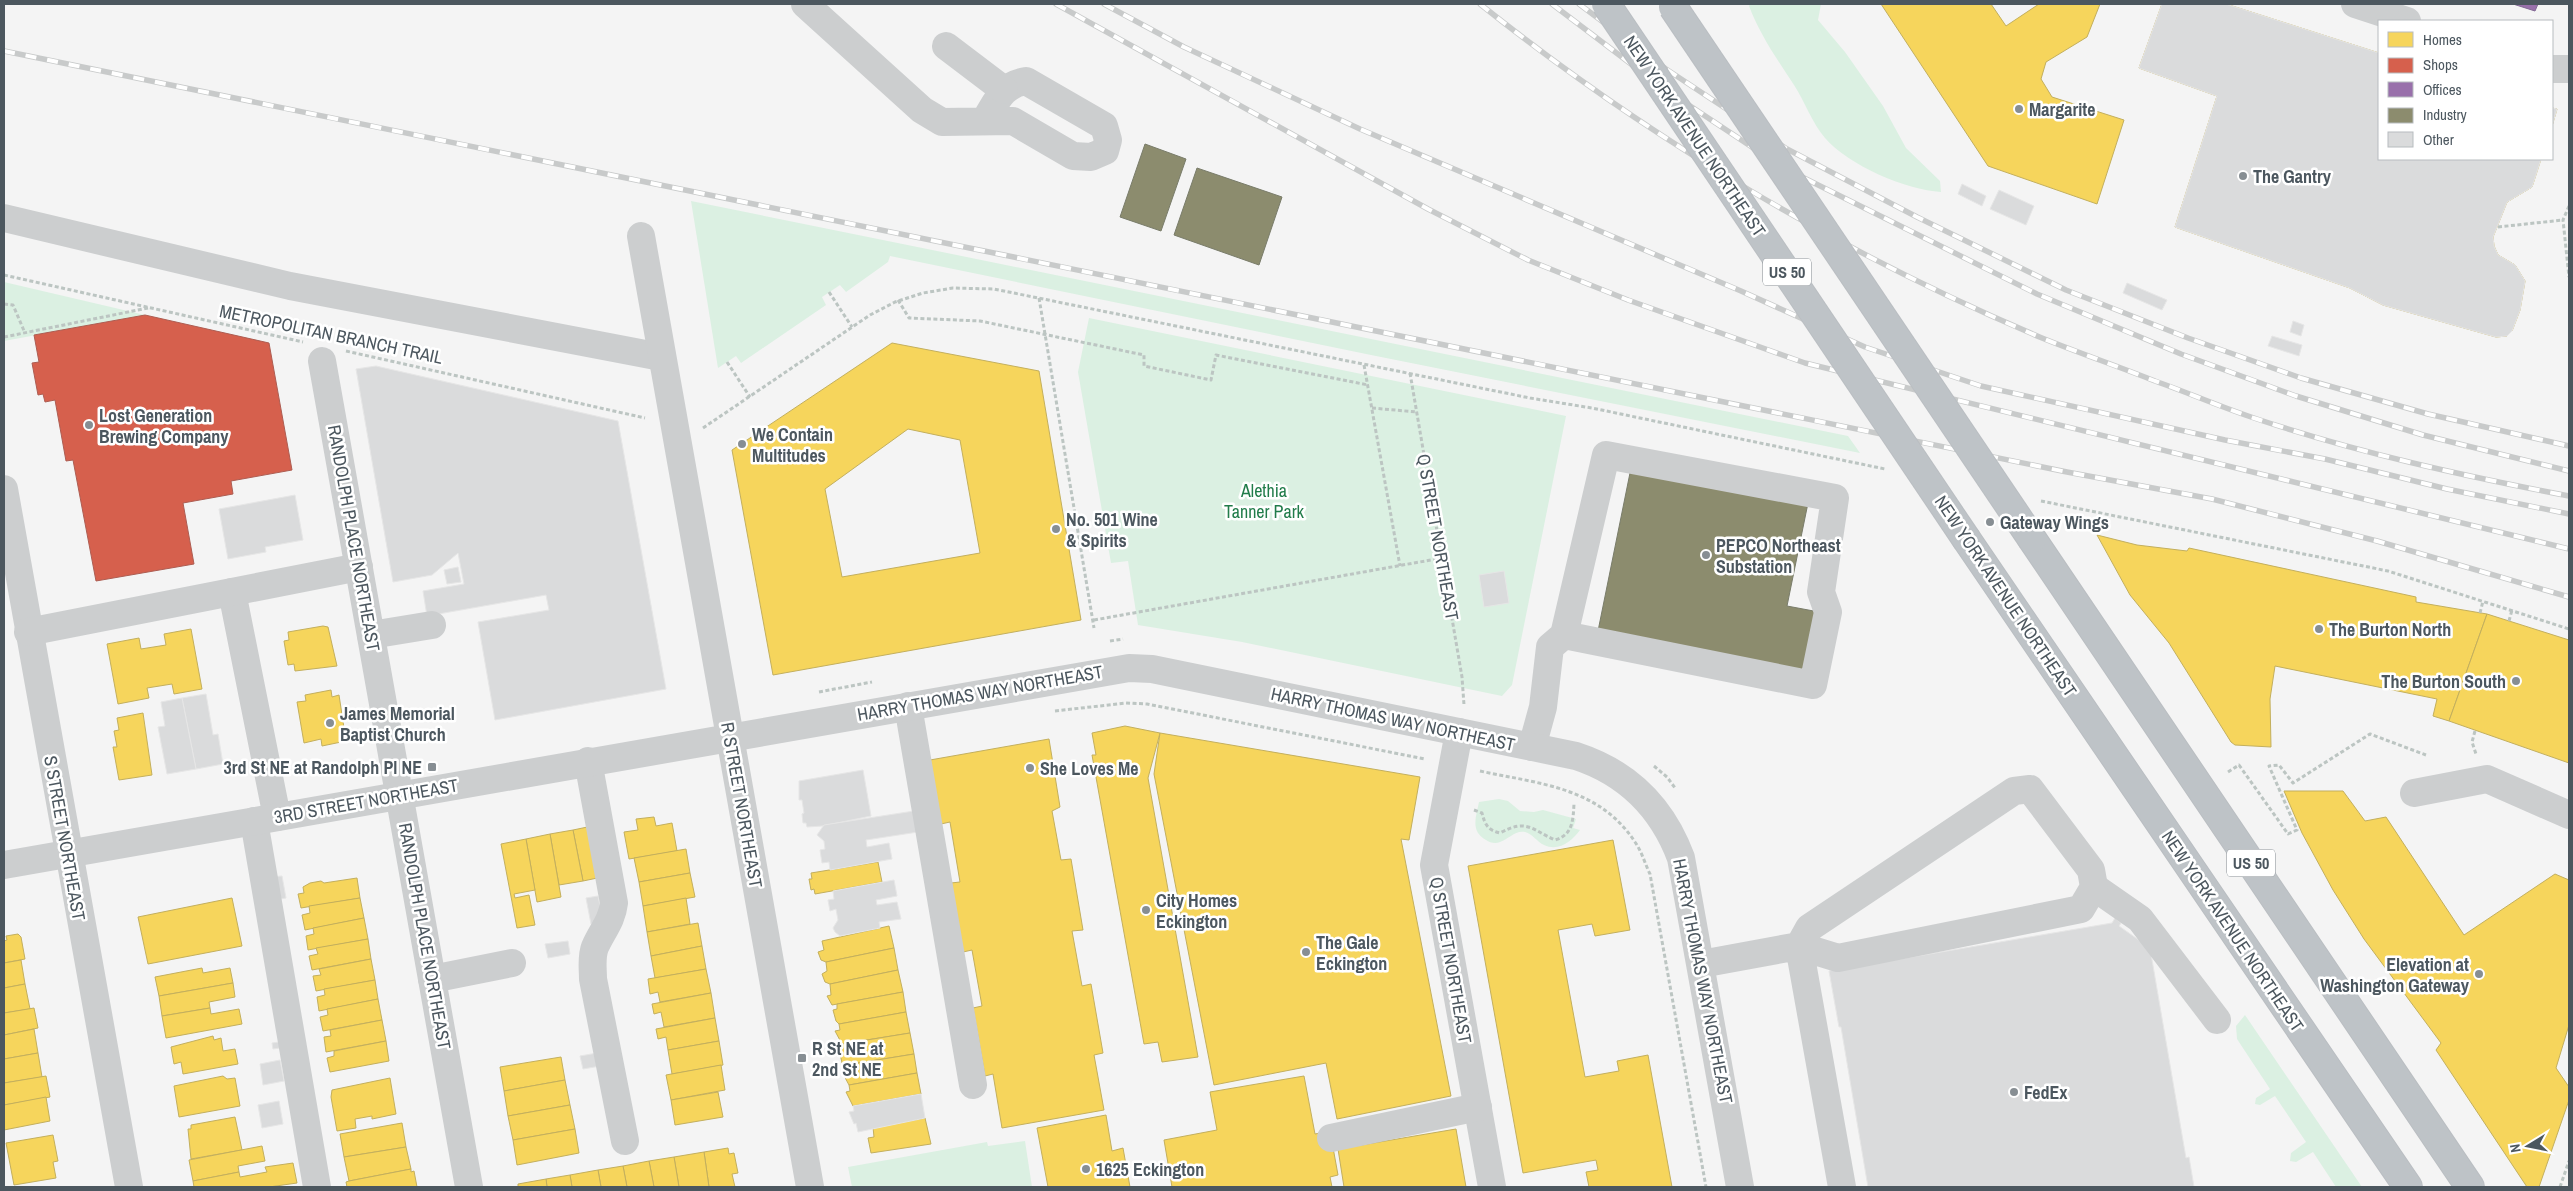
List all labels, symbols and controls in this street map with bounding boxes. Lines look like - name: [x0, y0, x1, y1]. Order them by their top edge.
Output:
- legend: [2378, 20, 2553, 160]
- text: Homes: [2423, 29, 2462, 50]
- street label: NEW YORK AVENUE NORTHEAST: [1618, 30, 1772, 242]
- text: Shops: [2423, 54, 2458, 75]
- text: Offices: [2423, 79, 2462, 100]
- place label: Margarite: [2029, 97, 2095, 122]
- marker: Margarite: [2013, 103, 2025, 115]
- text: Industry: [2423, 104, 2468, 125]
- text: Other: [2423, 129, 2454, 150]
- place label: The Gantry: [2253, 164, 2332, 189]
- marker: The Gantry: [2237, 170, 2249, 182]
- road number: US 50: [1763, 258, 1811, 286]
- street label: METROPOLITAN BRANCH TRAIL: [217, 298, 445, 370]
- place label: Lost Generation Brewing Company: [99, 403, 229, 449]
- marker: Lost Generation Brewing Company: [83, 419, 95, 431]
- place label: We Contain Multitudes: [752, 422, 833, 468]
- street label: RANDOLPH PLACE NORTHEAST: [322, 423, 386, 653]
- marker: We Contain Multitudes: [736, 438, 748, 450]
- street label: Q STREET NORTHEAST: [1411, 452, 1465, 622]
- park label: Alethia Tanner Park: [1224, 478, 1305, 524]
- street label: NEW YORK AVENUE NORTHEAST: [1929, 490, 2083, 702]
- place label: No. 501 Wine & Spirits: [1066, 507, 1158, 553]
- place label: Gateway Wings: [2000, 510, 2109, 535]
- marker: Gateway Wings: [1984, 516, 1996, 528]
- marker: No. 501 Wine & Spirits: [1050, 523, 1062, 535]
- place label: PEPCO Northeast Substation: [1716, 533, 1841, 579]
- marker: PEPCO Northeast Substation: [1700, 549, 1712, 561]
- place label: The Burton North: [2329, 617, 2451, 642]
- marker: The Burton North: [2313, 623, 2325, 635]
- street label: HARRY THOMAS WAY NORTHEAST: [855, 659, 1105, 727]
- place label: The Burton South: [2381, 669, 2506, 694]
- marker: The Burton South: [2510, 675, 2522, 687]
- street label: HARRY THOMAS WAY NORTHEAST: [1269, 681, 1517, 757]
- place label: James Memorial Baptist Church: [340, 701, 455, 747]
- marker: James Memorial Baptist Church: [324, 717, 336, 729]
- street label: R STREET NORTHEAST: [715, 720, 769, 890]
- street label: S STREET NORTHEAST: [38, 754, 92, 922]
- place label: 3rd St NE at Randolph Pl NE: [224, 755, 422, 780]
- place label: She Loves Me: [1040, 756, 1138, 781]
- marker: 3rd St NE at Randolph Pl NE: [426, 761, 438, 773]
- marker: She Loves Me: [1024, 762, 1036, 774]
- street label: 3RD STREET NORTHEAST: [272, 772, 460, 830]
- street label: RANDOLPH PLACE NORTHEAST: [393, 821, 457, 1051]
- street label: NEW YORK AVENUE NORTHEAST: [2156, 825, 2310, 1037]
- road number: US 50: [2227, 850, 2275, 876]
- street label: HARRY THOMAS WAY NORTHEAST: [1667, 856, 1739, 1106]
- street label: Q STREET NORTHEAST: [1424, 875, 1478, 1045]
- place label: City Homes Eckington: [1156, 888, 1237, 934]
- marker: City Homes Eckington: [1140, 904, 1152, 916]
- place label: The Gale Eckington: [1316, 930, 1387, 976]
- marker: The Gale Eckington: [1300, 946, 1312, 958]
- place label: Elevation at Washington Gateway: [2320, 952, 2470, 998]
- marker: Elevation at Washington Gateway: [2473, 968, 2485, 980]
- place label: R St NE at 2nd St NE: [812, 1036, 883, 1082]
- marker: R St NE at 2nd St NE: [796, 1052, 808, 1064]
- place label: FedEx: [2024, 1080, 2068, 1105]
- marker: FedEx: [2008, 1086, 2020, 1098]
- north arrow: [2503, 1121, 2553, 1171]
- text: N: [2506, 1143, 2525, 1154]
- place label: 1625 Eckington: [1096, 1157, 1204, 1182]
- marker: 1625 Eckington: [1080, 1163, 1092, 1175]

